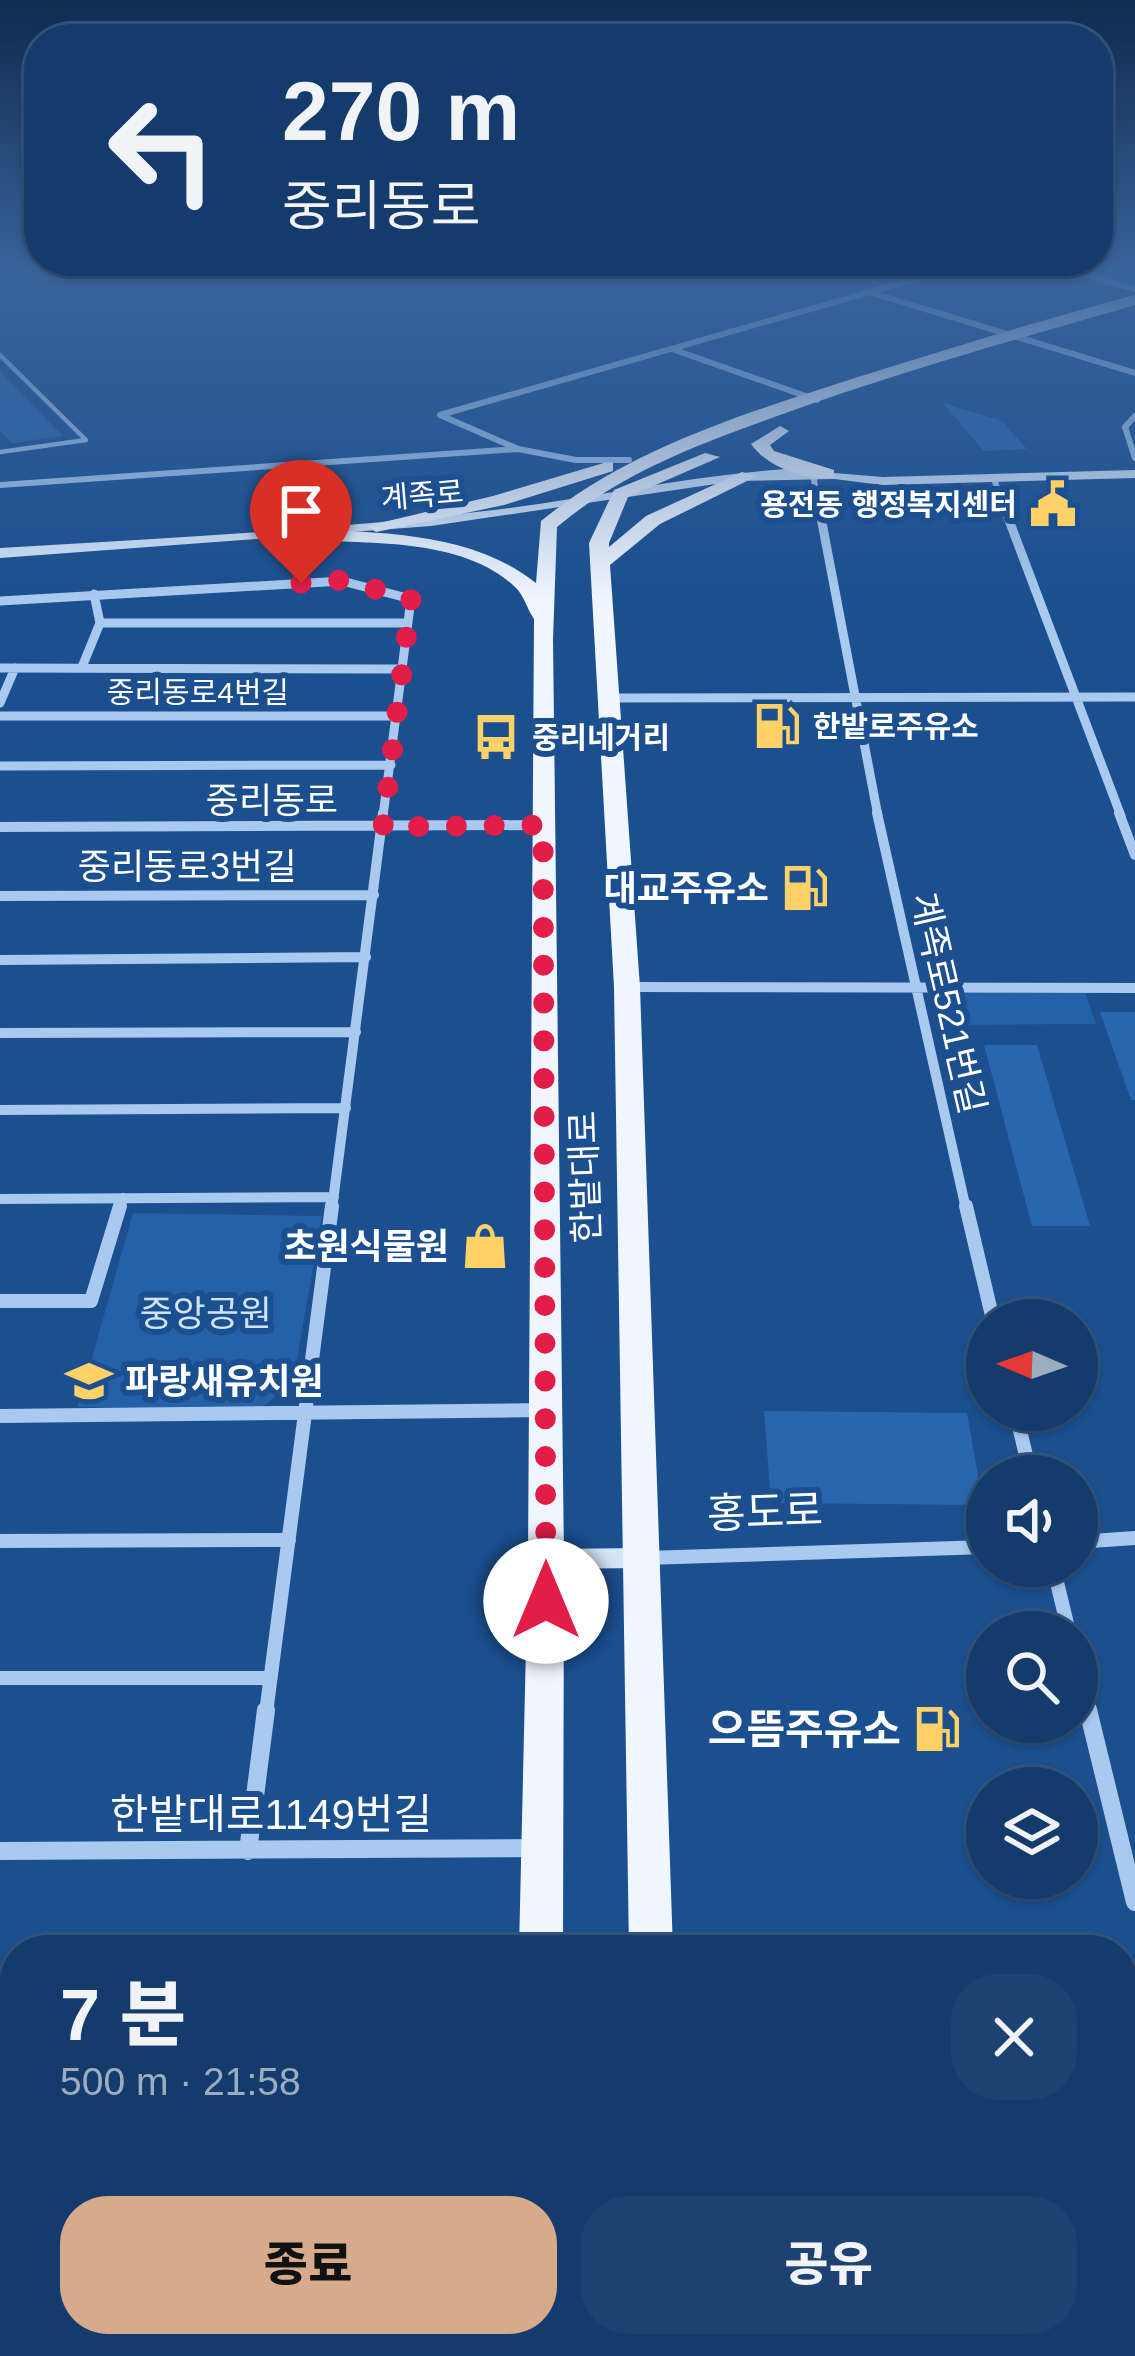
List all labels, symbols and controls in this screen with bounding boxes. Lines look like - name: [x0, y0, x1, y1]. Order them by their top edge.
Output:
- text: 270 m: [282, 64, 520, 158]
- icon: left: [84, 72, 240, 228]
- text: 중리동로: [282, 176, 481, 236]
- pin: [250, 460, 352, 583]
- street label: 계족로: [379, 475, 465, 515]
- icon: arrive: [268, 478, 334, 544]
- public building icon: 용전동 행정복지센터: [1028, 479, 1078, 529]
- place label: 용전동 행정복지센터: [760, 488, 1017, 521]
- street label: 중리동로4번길: [107, 676, 289, 709]
- fuel station icon: 한밭로주유소: [752, 701, 802, 751]
- place label: 한밭로주유소: [813, 710, 979, 743]
- bus stop icon: 중리네거리: [471, 712, 521, 762]
- place label: 중리네거리: [532, 721, 670, 754]
- street label: 중리동로: [206, 780, 338, 821]
- street label: 중리동로3번길: [78, 846, 296, 887]
- fuel station icon: 대교주유소: [780, 863, 830, 913]
- place label: 대교주유소: [603, 868, 769, 909]
- street label: 계족로521번길: [903, 888, 993, 1118]
- street label: 한밭대로: [562, 1110, 608, 1244]
- shop icon: 초원식물원: [460, 1221, 510, 1271]
- place label: 초원식물원: [283, 1226, 449, 1267]
- park label: 중앙공원: [140, 1293, 272, 1334]
- north arrow: [966, 1299, 1098, 1431]
- map controls: [966, 1299, 1098, 1899]
- school or university icon: 파랑새유치원: [64, 1356, 114, 1406]
- place label: 파랑새유치원: [125, 1361, 324, 1402]
- button: sound: [966, 1455, 1098, 1587]
- street label: 홍도로: [706, 1486, 824, 1538]
- position arrow: [483, 1538, 609, 1664]
- button: search: [966, 1611, 1098, 1743]
- fuel station icon: 으뜸주유소: [912, 1704, 962, 1754]
- place label: 으뜸주유소: [708, 1706, 901, 1753]
- button: layers: [966, 1767, 1098, 1899]
- street label: 한밭대로1149번길: [110, 1791, 432, 1838]
- button: close: [951, 1974, 1077, 2100]
- text: 7 분: [60, 1975, 186, 2055]
- text: 500 m · 21:58: [60, 2060, 301, 2103]
- button: 종료: [60, 2196, 557, 2334]
- button: 공유: [581, 2196, 1077, 2334]

